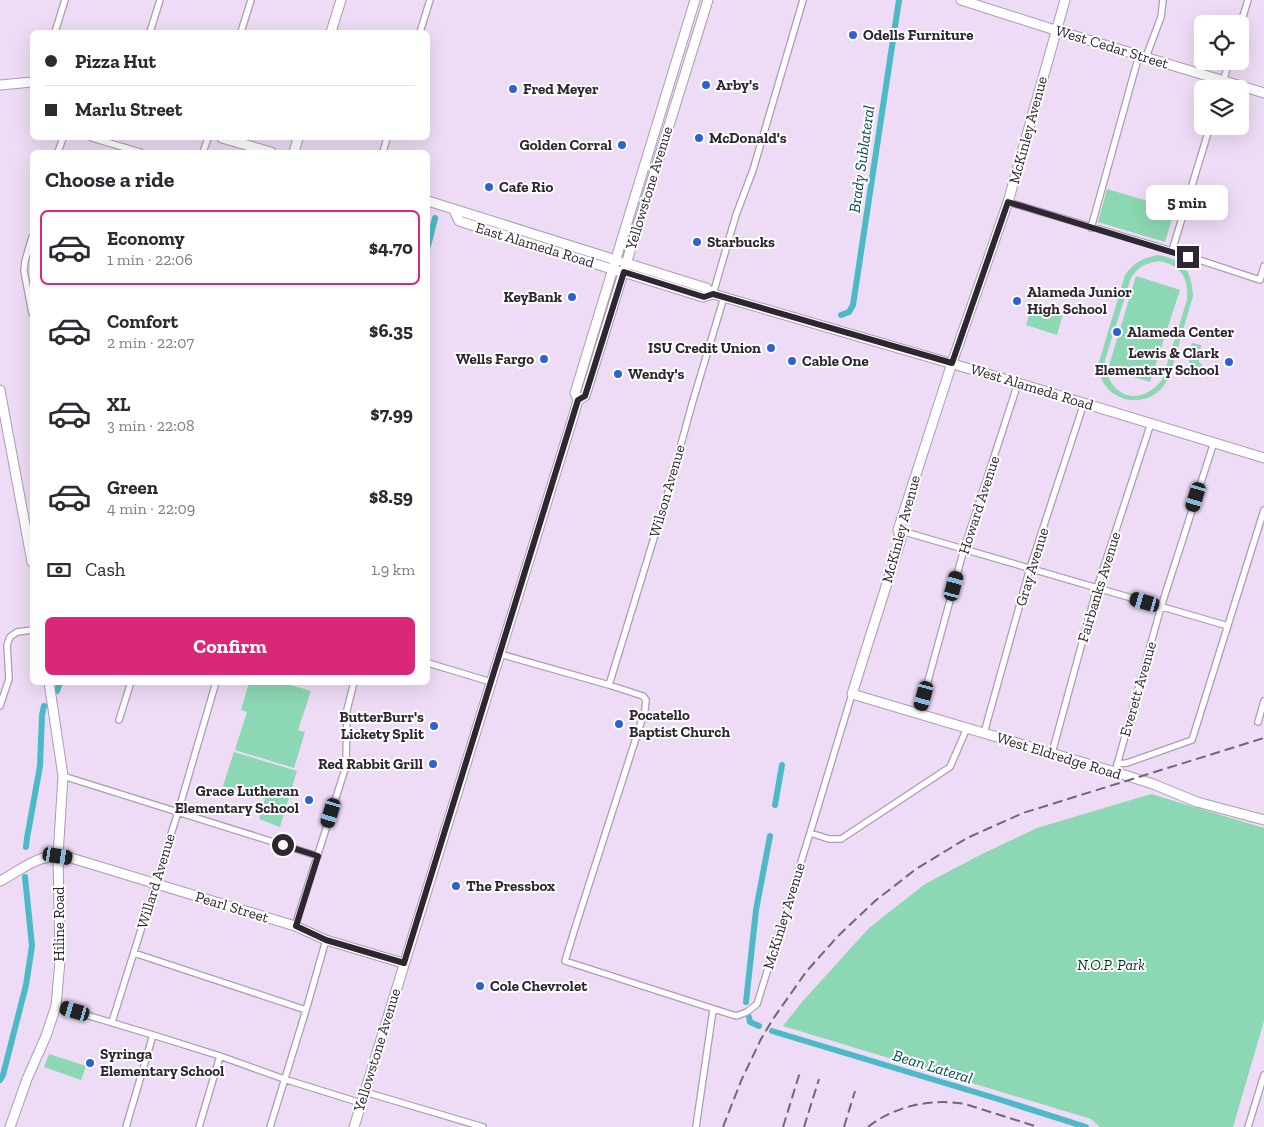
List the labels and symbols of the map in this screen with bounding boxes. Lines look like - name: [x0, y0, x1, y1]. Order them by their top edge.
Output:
- street label: West Cedar Street: [1053, 21, 1171, 73]
- place label: Odells Furniture: [863, 26, 974, 44]
- marker: Odells Furniture: [847, 29, 859, 41]
- street label: McKinley Avenue: [1005, 74, 1051, 186]
- place label: Arby's: [716, 76, 759, 94]
- marker: Arby's: [700, 79, 712, 91]
- place label: Fred Meyer: [523, 80, 599, 98]
- marker: Fred Meyer: [507, 83, 519, 95]
- water label: Brady Sublateral: [845, 104, 878, 214]
- street label: Yellowstone Avenue: [621, 124, 676, 253]
- place label: McDonald's: [709, 129, 787, 147]
- marker: McDonald's: [693, 132, 705, 144]
- place label: Golden Corral: [520, 136, 612, 154]
- marker: Golden Corral: [616, 139, 628, 151]
- place label: Cafe Rio: [499, 178, 553, 196]
- marker: Cafe Rio: [483, 181, 495, 193]
- callout: 5 min: [1147, 184, 1229, 220]
- street label: East Alameda Road: [473, 218, 597, 272]
- place label: Starbucks: [707, 233, 775, 251]
- marker: Starbucks: [691, 236, 703, 248]
- route end: [1177, 246, 1199, 268]
- place label: Alameda Junior High School: [1027, 283, 1132, 318]
- place label: KeyBank: [503, 288, 563, 306]
- marker: KeyBank: [566, 291, 578, 303]
- marker: Alameda Junior High School: [1011, 295, 1023, 307]
- place label: Alameda Center: [1127, 323, 1235, 341]
- marker: Alameda Center: [1111, 326, 1123, 338]
- place label: ISU Credit Union: [648, 339, 761, 357]
- marker: ISU Credit Union: [765, 342, 777, 354]
- place label: Lewis & Clark Elementary School: [1095, 344, 1220, 379]
- place label: Wells Fargo: [456, 350, 534, 368]
- place label: Cable One: [802, 352, 869, 370]
- marker: Wells Fargo: [538, 353, 550, 365]
- marker: Cable One: [786, 355, 798, 367]
- marker: Lewis & Clark Elementary School: [1223, 356, 1235, 368]
- street label: West Alameda Road: [968, 360, 1096, 414]
- place label: Wendy's: [628, 365, 685, 383]
- marker: Wendy's: [612, 368, 624, 380]
- street label: Wilson Avenue: [645, 443, 689, 539]
- street label: Howard Avenue: [955, 454, 1003, 556]
- street label: McKinley Avenue: [878, 473, 924, 585]
- car: [1184, 480, 1207, 514]
- street label: Gray Avenue: [1011, 525, 1053, 609]
- street label: Fairbanks Avenue: [1074, 530, 1124, 644]
- car: [942, 570, 965, 602]
- car: [1128, 591, 1161, 613]
- street label: Everett Avenue: [1116, 639, 1160, 739]
- car: [912, 680, 935, 712]
- place label: Pocatello Baptist Church: [629, 706, 730, 741]
- place label: ButterBurr's Lickety Split: [339, 708, 425, 743]
- marker: Pocatello Baptist Church: [613, 718, 625, 730]
- marker: ButterBurr's Lickety Split: [428, 720, 440, 732]
- street label: West Eldredge Road: [994, 728, 1124, 784]
- place label: Red Rabbit Grill: [318, 755, 423, 773]
- marker: Red Rabbit Grill: [427, 758, 439, 770]
- place label: Grace Lutheran Elementary School: [175, 782, 299, 817]
- marker: Grace Lutheran Elementary School: [303, 794, 315, 806]
- car: [319, 796, 342, 830]
- street label: Willard Avenue: [133, 831, 179, 931]
- route start: [272, 834, 294, 856]
- car: [42, 846, 73, 866]
- street label: McKinley Avenue: [759, 860, 809, 972]
- place label: The Pressbox: [466, 877, 555, 895]
- marker: The Pressbox: [450, 880, 462, 892]
- street label: Hiline Road: [50, 886, 68, 962]
- street label: Pearl Street: [193, 887, 271, 927]
- park label: N.O.P. Park: [1077, 956, 1145, 974]
- place label: Cole Chevrolet: [490, 977, 588, 995]
- marker: Cole Chevrolet: [474, 980, 486, 992]
- street label: Yellowstone Avenue: [349, 986, 404, 1115]
- car: [58, 1000, 91, 1022]
- place label: Syringa Elementary School: [100, 1045, 224, 1080]
- water label: Bean Lateral: [891, 1045, 975, 1088]
- marker: Syringa Elementary School: [84, 1057, 96, 1069]

